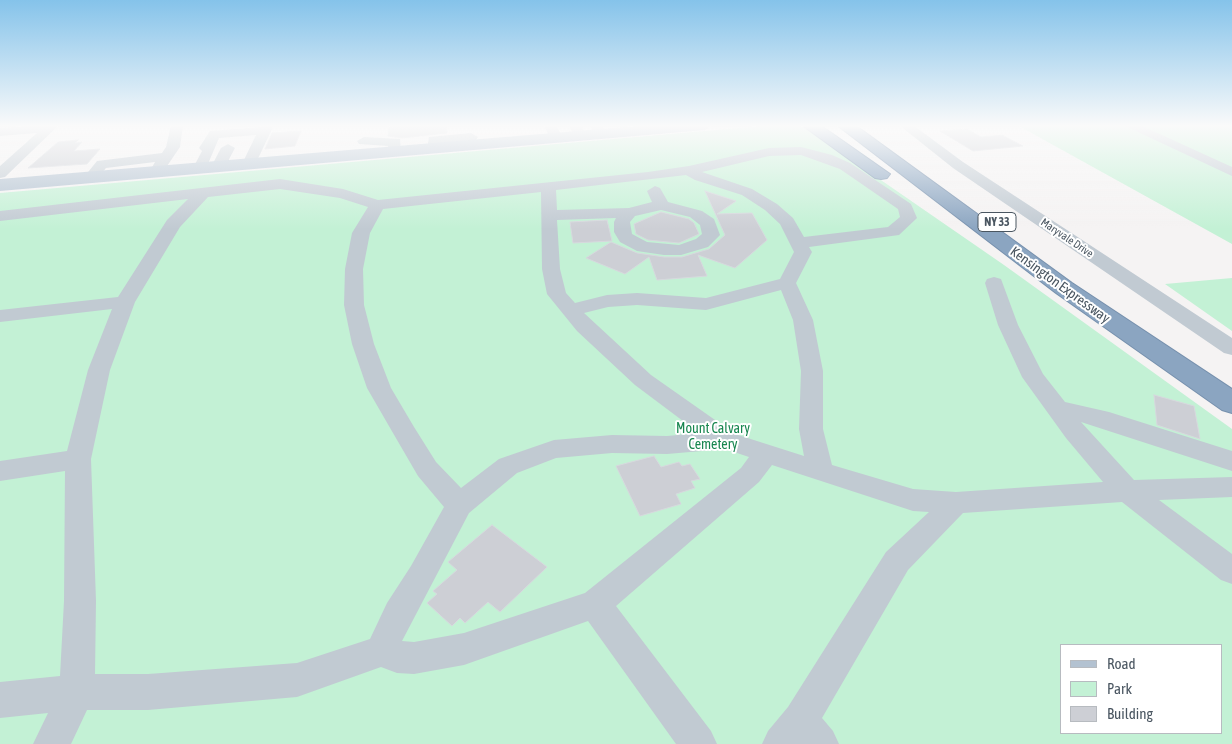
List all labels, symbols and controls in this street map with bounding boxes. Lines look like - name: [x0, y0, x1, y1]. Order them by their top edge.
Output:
- road number: NY 33: [978, 212, 1016, 232]
- street label: Maryvale Drive: [1038, 216, 1096, 260]
- street label: Kensington Expressway: [1007, 243, 1113, 327]
- park label: Mount Calvary Cemetery: [676, 421, 750, 454]
- legend: [1060, 644, 1222, 734]
- text: Road: [1107, 655, 1136, 672]
- text: Park: [1107, 680, 1132, 697]
- text: Building: [1107, 705, 1153, 722]

